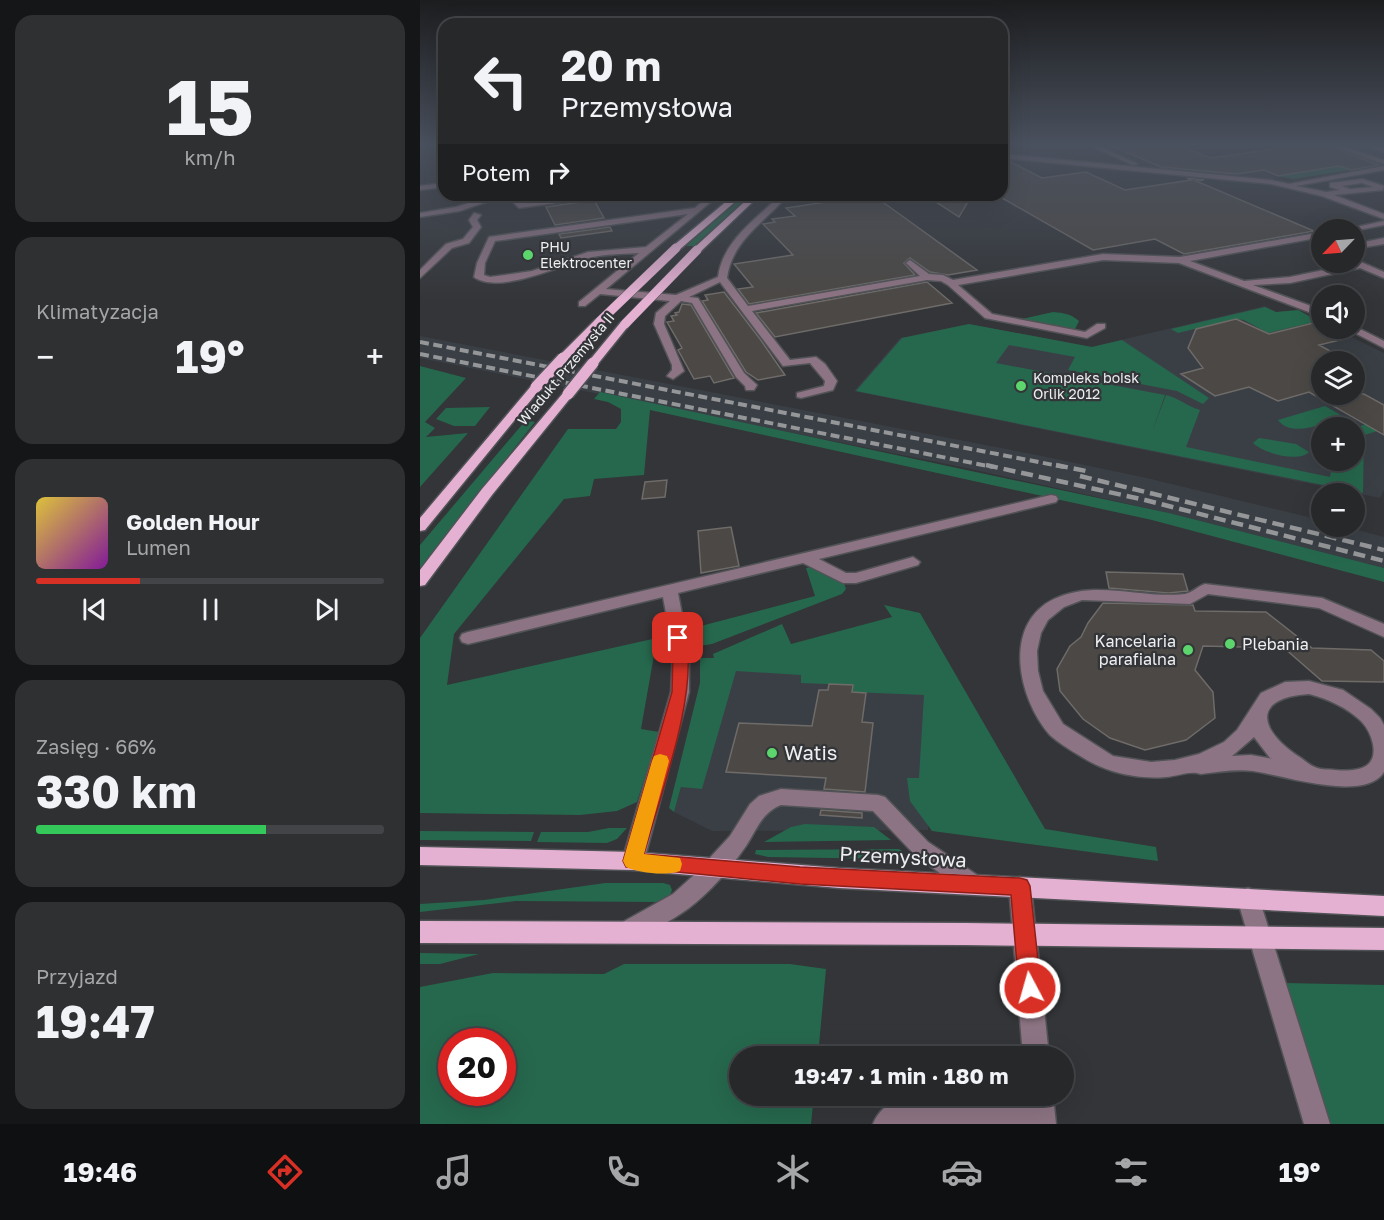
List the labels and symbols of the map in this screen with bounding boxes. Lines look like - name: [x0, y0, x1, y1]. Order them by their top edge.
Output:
- north arrow: [1311, 219, 1365, 273]
- place label: PHU Elektrocenter: [540, 238, 632, 271]
- marker: PHU Elektrocenter: [521, 248, 535, 262]
- street label: Wiadukt Przemysła II: [514, 309, 618, 428]
- place label: Kompleks boisk Orlik 2012: [1033, 369, 1139, 402]
- marker: Kompleks boisk Orlik 2012: [1014, 379, 1028, 393]
- pin: [652, 612, 703, 663]
- place label: Kancelaria parafialna: [1095, 631, 1176, 669]
- place label: Plebania: [1242, 634, 1309, 654]
- marker: Plebania: [1223, 637, 1237, 651]
- marker: Kancelaria parafialna: [1181, 643, 1195, 657]
- place label: Watis: [784, 740, 837, 764]
- marker: Watis: [765, 746, 779, 760]
- street label: Przemysłowa: [839, 841, 967, 871]
- position arrow: [998, 956, 1062, 1020]
- speed limit sign: 20: [438, 1028, 516, 1106]

